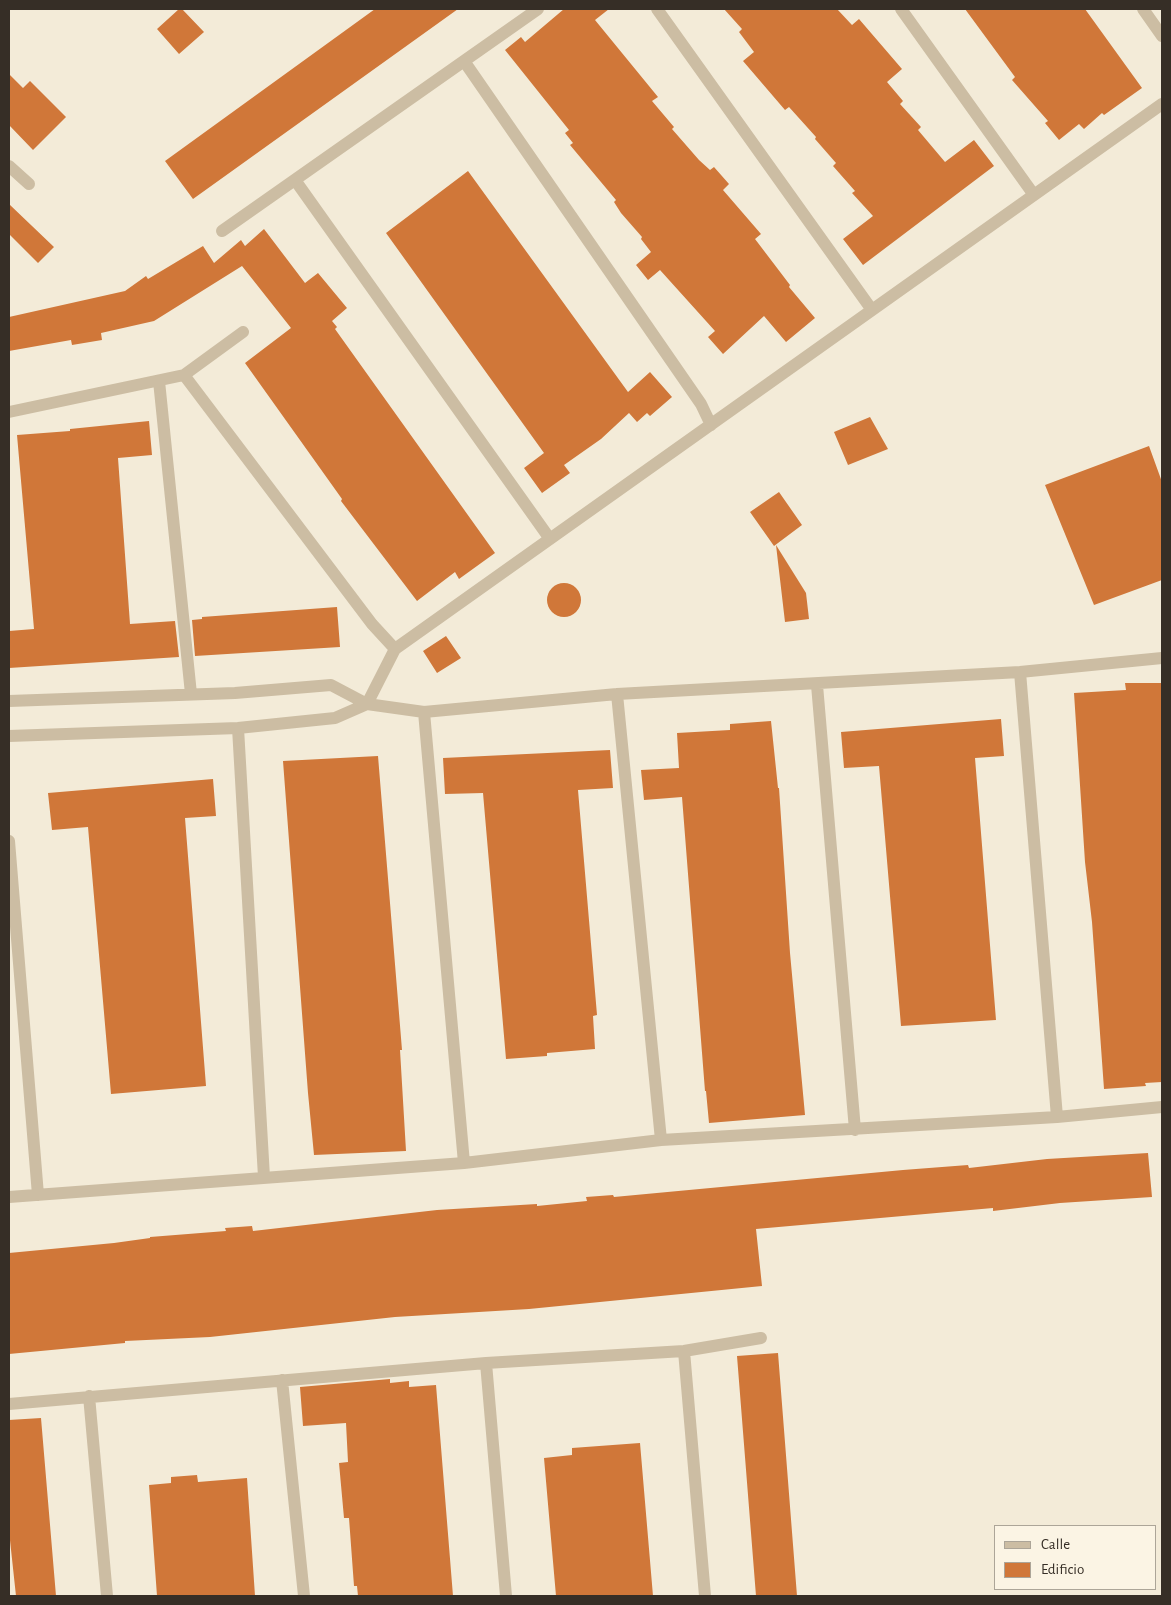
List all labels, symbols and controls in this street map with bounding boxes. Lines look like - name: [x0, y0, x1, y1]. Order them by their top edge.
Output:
- legend: [994, 1525, 1156, 1590]
- text: Calle: [1041, 1537, 1070, 1552]
- text: Edificio: [1041, 1562, 1084, 1577]

